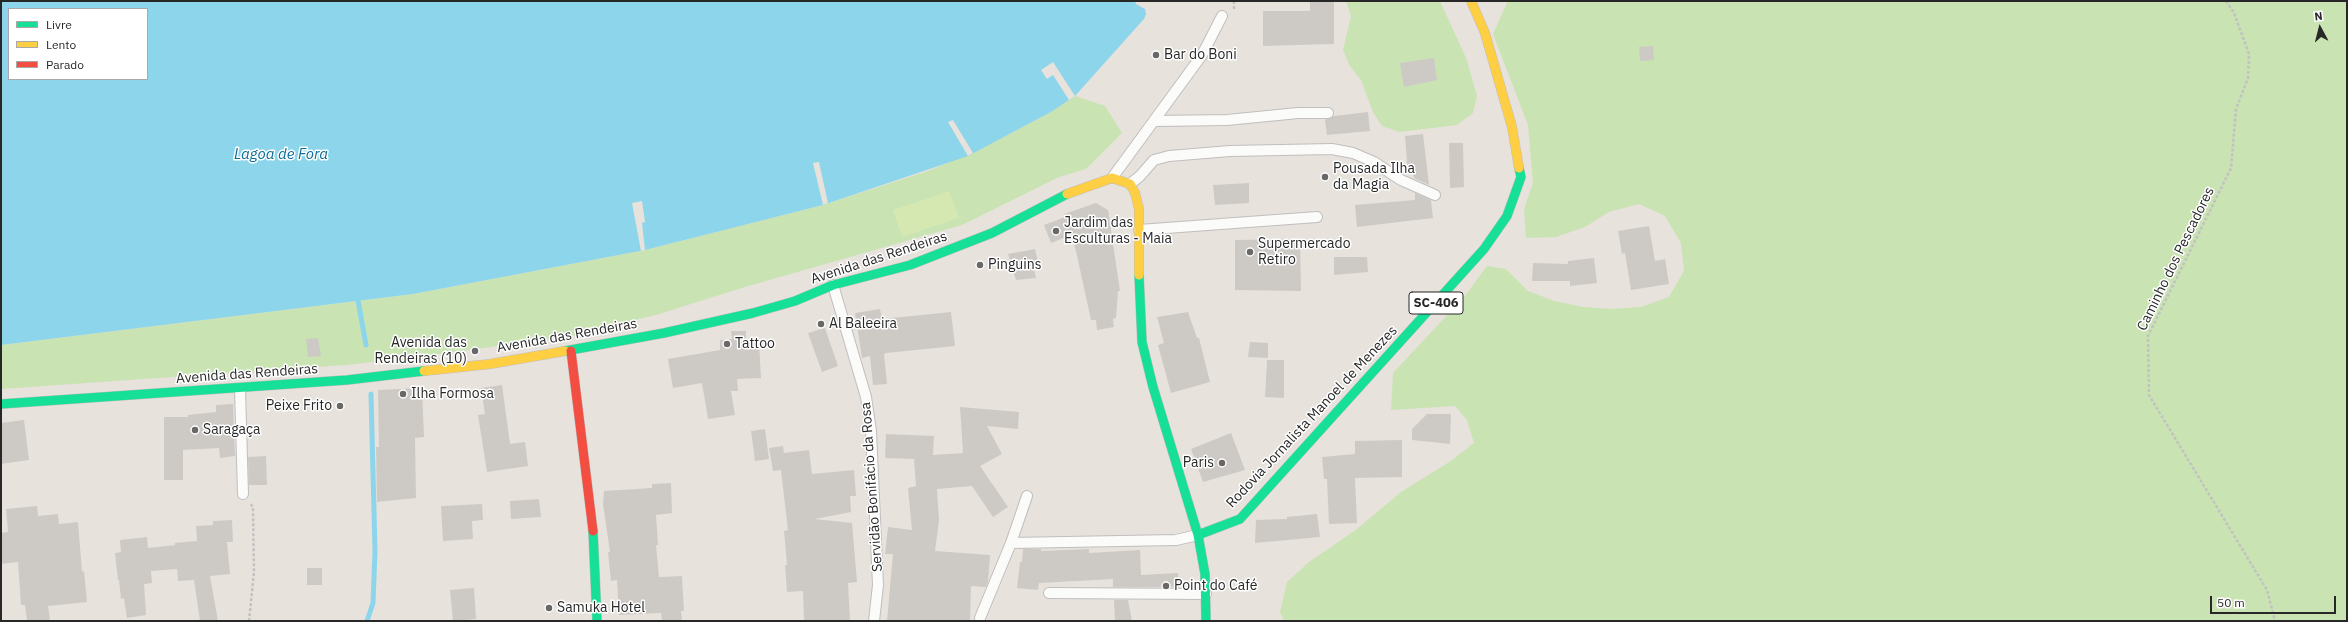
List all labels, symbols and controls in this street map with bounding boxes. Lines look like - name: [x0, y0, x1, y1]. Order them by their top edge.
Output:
- legend: [8, 8, 148, 80]
- north arrow: [2300, 8, 2340, 48]
- text: N: [2314, 9, 2323, 24]
- text: Livre: [46, 17, 72, 32]
- text: Lento: [46, 37, 76, 52]
- place label: Bar do Boni: [1164, 47, 1237, 63]
- marker: Bar do Boni: [1151, 50, 1161, 60]
- text: Parado: [46, 57, 84, 72]
- water label: Lagoa de Fora: [234, 146, 328, 164]
- place label: Pousada Ilha da Magia: [1333, 161, 1415, 194]
- marker: Pousada Ilha da Magia: [1320, 172, 1330, 182]
- street label: Caminho dos Pescadores: [2134, 184, 2218, 334]
- place label: Jardim das Esculturas - Maia: [1064, 215, 1172, 248]
- marker: Jardim das Esculturas - Maia: [1051, 226, 1061, 236]
- street label: Avenida das Rendeiras: [809, 228, 949, 288]
- place label: Supermercado Retiro: [1258, 236, 1350, 268]
- marker: Supermercado Retiro: [1245, 247, 1255, 257]
- place label: Pinguins: [988, 257, 1041, 273]
- marker: Pinguins: [975, 260, 985, 270]
- road number: SC-406: [1409, 292, 1463, 314]
- street label: Avenida das Rendeiras: [495, 315, 639, 357]
- place label: Al Baleeira: [829, 316, 897, 332]
- marker: Al Baleeira: [816, 319, 826, 329]
- street label: Rodovia Jornalista Manoel de Menezes: [1223, 322, 1401, 512]
- place label: Avenida das Rendeiras (10): [374, 335, 467, 368]
- place label: Tattoo: [735, 336, 775, 352]
- marker: Tattoo: [722, 339, 732, 349]
- marker: Avenida das Rendeiras (10): [470, 346, 480, 356]
- street label: Avenida das Rendeiras: [175, 361, 319, 387]
- place label: Ilha Formosa: [411, 386, 494, 402]
- marker: Ilha Formosa: [398, 389, 408, 399]
- place label: Peixe Frito: [266, 398, 332, 414]
- marker: Peixe Frito: [335, 401, 345, 411]
- street label: Servidão Bonifácio da Rosa: [858, 402, 886, 572]
- place label: Saragaça: [203, 422, 261, 438]
- marker: Saragaça: [190, 425, 200, 435]
- place label: Paris: [1183, 455, 1214, 471]
- marker: Paris: [1217, 458, 1227, 468]
- place label: Point do Café: [1174, 578, 1257, 594]
- marker: Point do Café: [1161, 581, 1171, 591]
- scale bar: [2212, 588, 2338, 614]
- text: 50 m: [2217, 595, 2245, 610]
- place label: Samuka Hotel: [557, 600, 645, 616]
- marker: Samuka Hotel: [544, 603, 554, 613]

